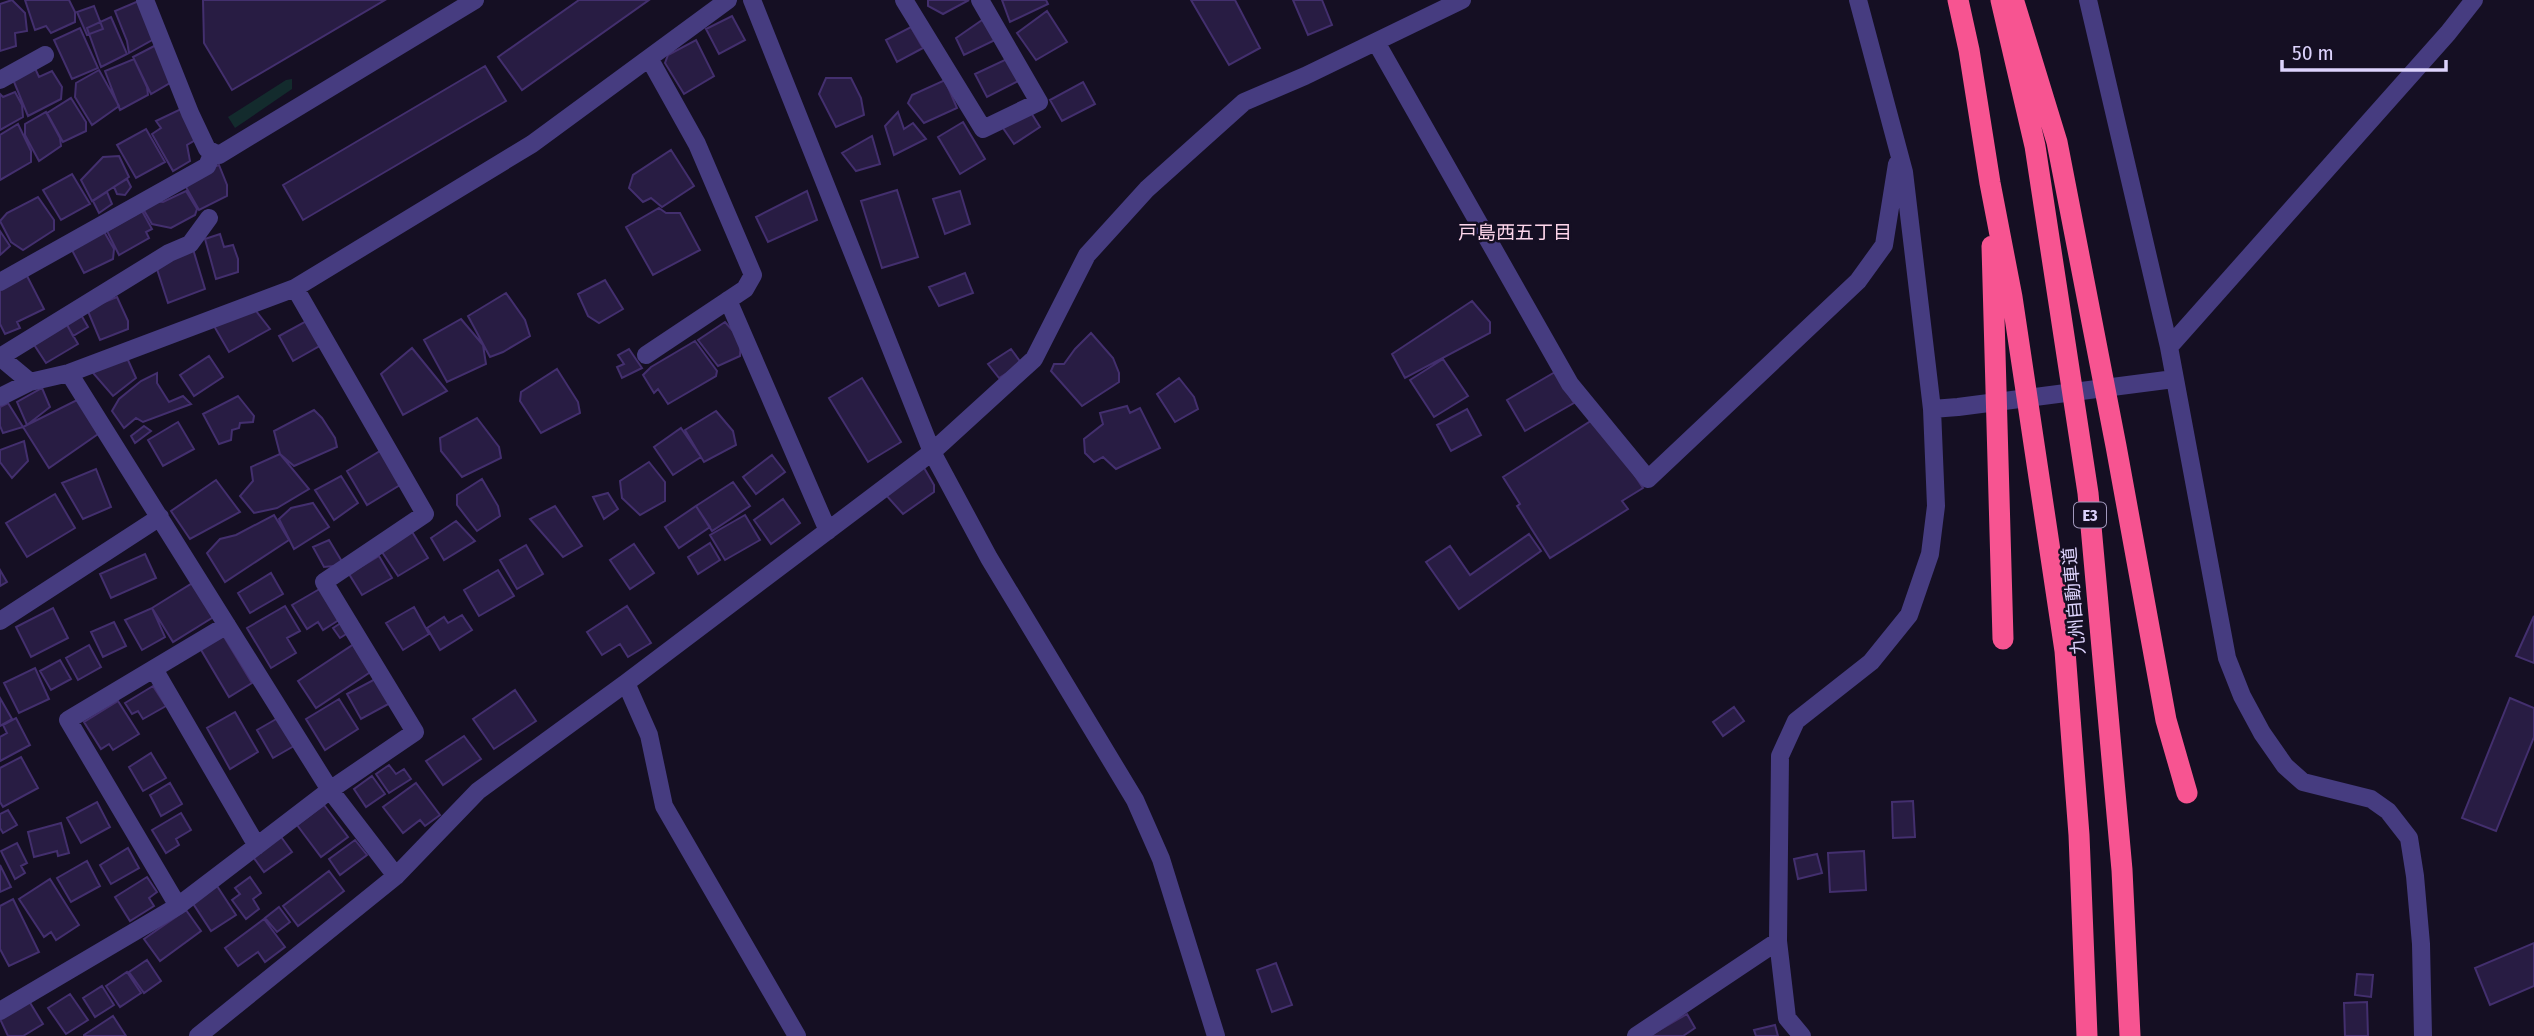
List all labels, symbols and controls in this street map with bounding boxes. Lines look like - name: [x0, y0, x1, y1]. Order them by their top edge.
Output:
- scale bar: [2282, 28, 2446, 72]
- text: 50 m: [2292, 40, 2334, 66]
- district label: 戸島西五丁目: [1458, 221, 1572, 244]
- road number: E3: [2074, 502, 2106, 528]
- street label: 九州自動車道: [2058, 546, 2090, 656]

